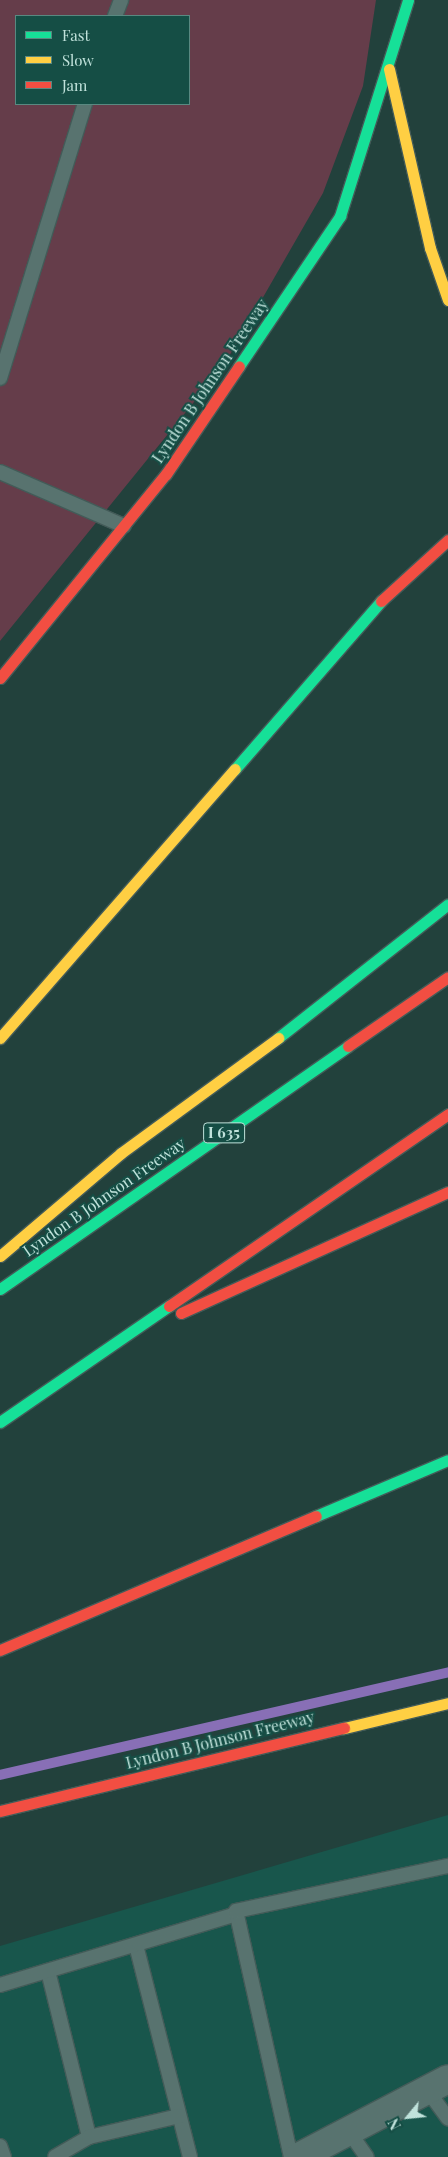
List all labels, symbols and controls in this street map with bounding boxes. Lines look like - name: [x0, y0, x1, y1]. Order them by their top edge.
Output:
- legend: [15, 15, 190, 105]
- text: Fast: [62, 25, 90, 45]
- text: Slow: [62, 50, 94, 70]
- text: Jam: [62, 75, 87, 95]
- street label: Lyndon B Johnson Freeway: [148, 295, 272, 467]
- road number: I 635: [203, 1120, 245, 1146]
- street label: Lyndon B Johnson Freeway: [19, 1134, 189, 1260]
- street label: Lyndon B Johnson Freeway: [124, 1707, 316, 1773]
- north arrow: [383, 2092, 433, 2142]
- text: N: [384, 2115, 405, 2133]

